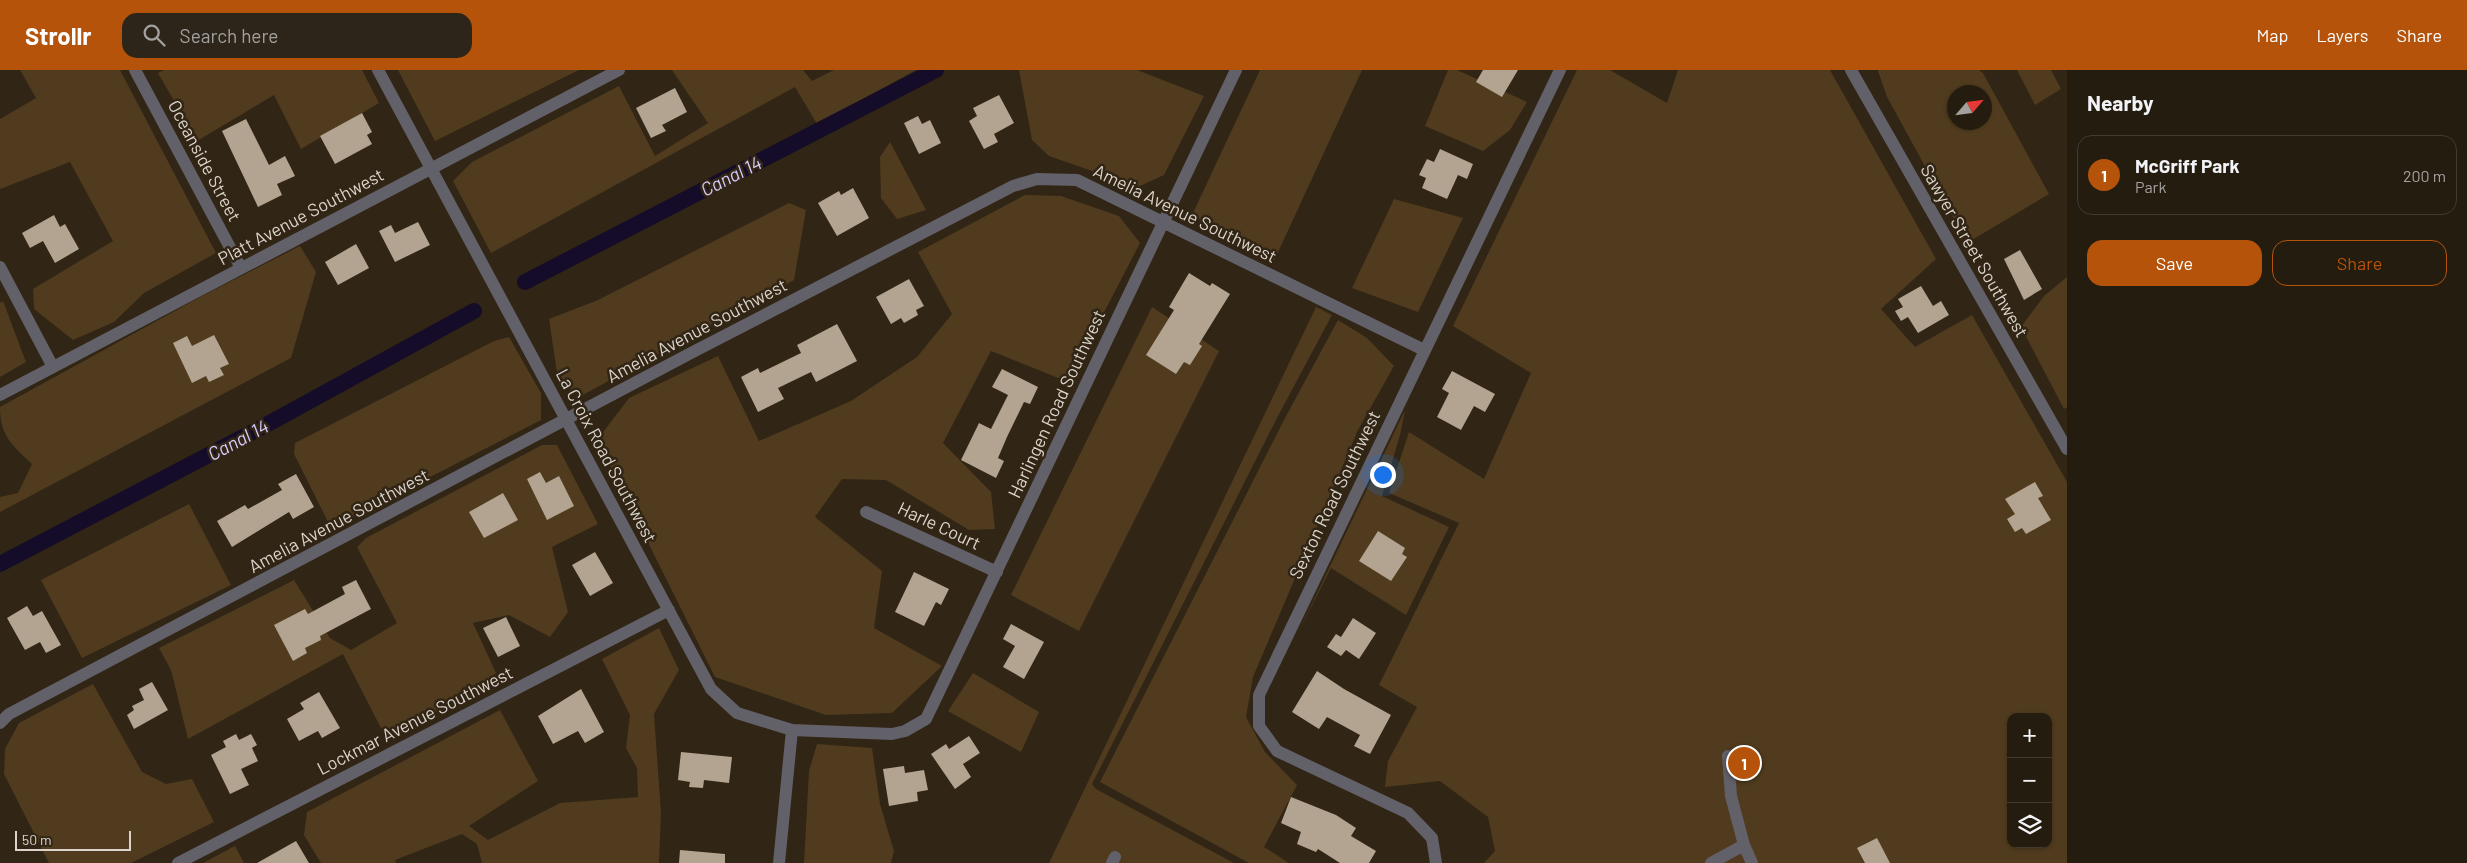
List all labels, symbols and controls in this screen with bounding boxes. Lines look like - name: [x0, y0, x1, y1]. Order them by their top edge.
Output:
- search box: [122, 13, 472, 58]
- text: Strollr: [25, 21, 92, 50]
- icon: search: [140, 21, 168, 49]
- text: Search here: [180, 24, 278, 47]
- text: Map: [2256, 24, 2288, 46]
- text: Layers: [2316, 24, 2369, 46]
- text: Share: [2397, 24, 2442, 46]
- north arrow: [1947, 85, 1992, 130]
- text: Nearby: [2087, 90, 2153, 115]
- street label: Oceanside Street: [164, 96, 246, 225]
- water label: Canal 14: [696, 150, 765, 201]
- text: McGriff Park: [2135, 154, 2240, 177]
- street label: Amelia Avenue Southwest: [1090, 159, 1281, 267]
- street label: Sawyer Street Southwest: [1916, 160, 2033, 341]
- street label: Platt Avenue Southwest: [214, 163, 387, 269]
- text: 1: [2101, 166, 2107, 185]
- text: 200 m: [2403, 166, 2446, 185]
- text: Park: [2135, 177, 2166, 196]
- button: Save: [2087, 240, 2262, 286]
- button: Share: [2272, 240, 2447, 286]
- street label: Amelia Avenue Southwest: [603, 273, 790, 387]
- street label: Harlingen Road Southwest: [1003, 306, 1109, 501]
- street label: La Croix Road Southwest: [552, 365, 662, 546]
- street label: Sexton Road Southwest: [1284, 407, 1384, 582]
- water label: Canal 14: [203, 414, 272, 465]
- your location: [1370, 462, 1396, 488]
- street label: Amelia Avenue Southwest: [245, 463, 432, 577]
- street label: Harle Court: [895, 496, 984, 554]
- street label: Lockmar Avenue Southwest: [313, 661, 516, 779]
- map controls: [2007, 713, 2052, 848]
- button: +: [2007, 713, 2052, 758]
- pin: 1: [1728, 744, 1760, 782]
- button: −: [2007, 758, 2052, 803]
- button: layers: [2007, 803, 2052, 848]
- scale bar: [15, 828, 131, 851]
- text: 50 m: [22, 831, 51, 848]

